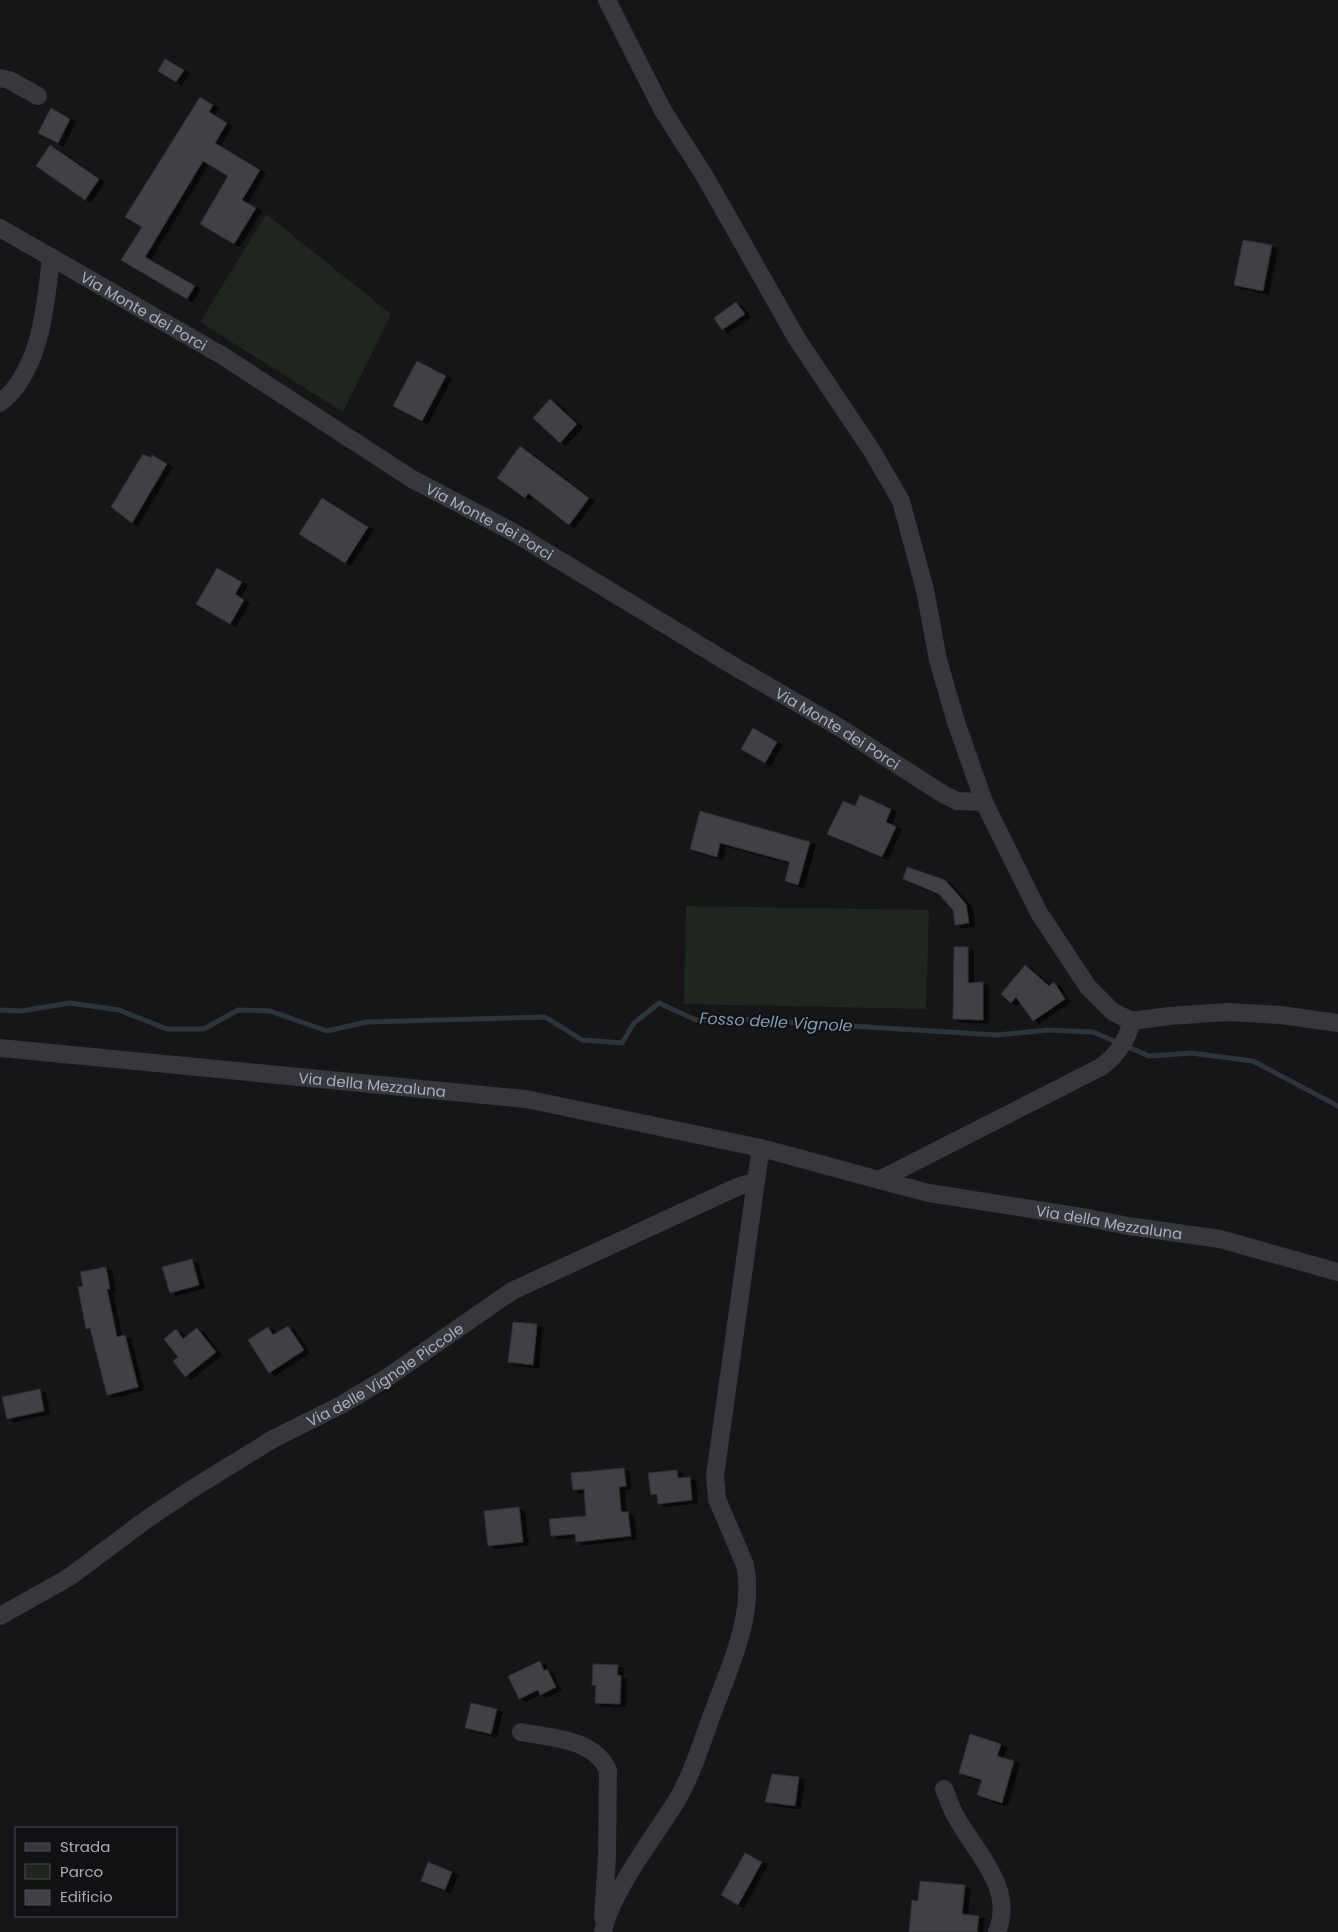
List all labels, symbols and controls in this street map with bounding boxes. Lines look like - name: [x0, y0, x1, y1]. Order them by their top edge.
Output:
- street label: Via Monte dei Porci: [77, 266, 211, 355]
- street label: Via Monte dei Porci: [422, 478, 558, 565]
- street label: Via Monte dei Porci: [771, 682, 904, 774]
- water label: Fosso delle Vignole: [699, 1007, 853, 1037]
- street label: Via della Mezzaluna: [298, 1066, 447, 1102]
- street label: Via della Mezzaluna: [1035, 1199, 1184, 1244]
- street label: Via delle Vignole Piccole: [303, 1317, 467, 1431]
- legend: [15, 1827, 178, 1917]
- text: Strada: [60, 1836, 110, 1857]
- text: Parco: [60, 1861, 103, 1882]
- text: Edificio: [60, 1886, 113, 1907]

